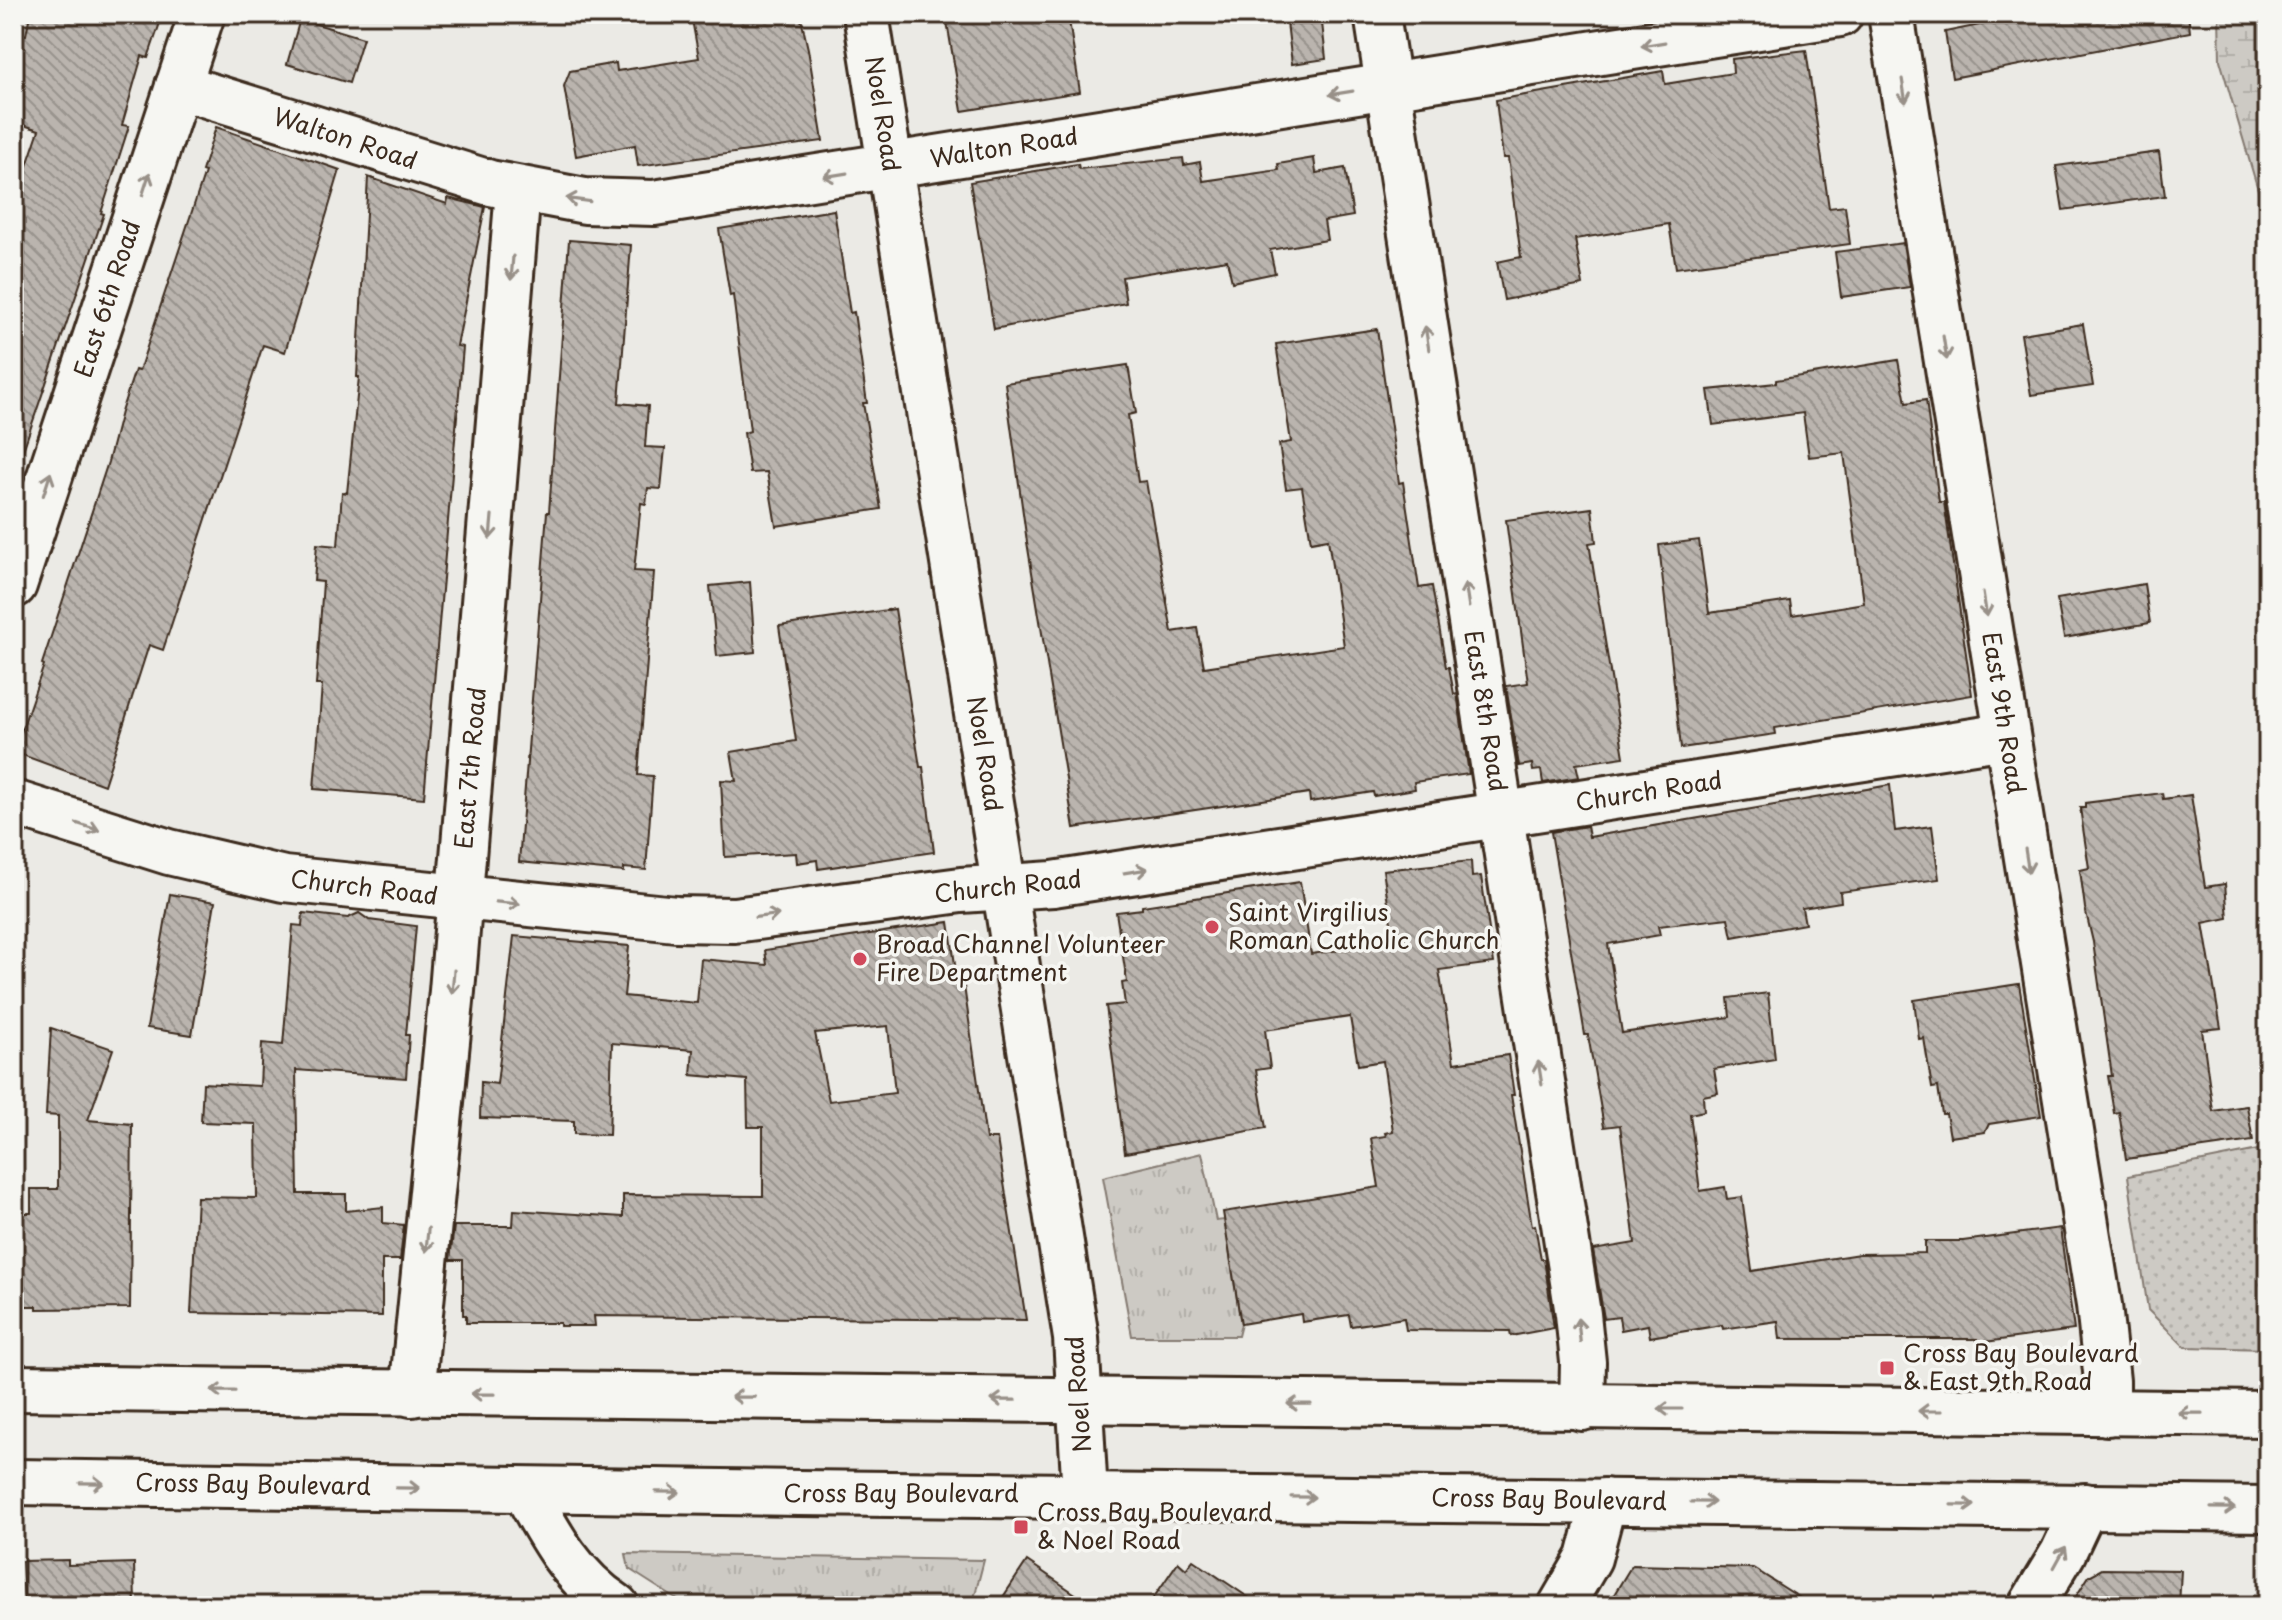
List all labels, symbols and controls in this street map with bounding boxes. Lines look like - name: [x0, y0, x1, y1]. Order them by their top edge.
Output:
- one-way arrow: [1641, 37, 1666, 52]
- street label: Noel Road: [857, 53, 911, 174]
- one-way arrow: [1897, 78, 1912, 103]
- one-way arrow: [1328, 87, 1354, 102]
- street label: Walton Road: [269, 97, 422, 177]
- street label: Walton Road: [927, 117, 1080, 175]
- one-way arrow: [823, 168, 848, 183]
- one-way arrow: [140, 172, 155, 197]
- one-way arrow: [565, 192, 591, 207]
- street label: East 6th Road: [64, 215, 149, 382]
- one-way arrow: [504, 254, 519, 281]
- one-way arrow: [1419, 326, 1434, 351]
- one-way arrow: [1938, 335, 1953, 360]
- one-way arrow: [41, 472, 56, 497]
- one-way arrow: [483, 513, 498, 540]
- one-way arrow: [1459, 583, 1474, 608]
- one-way arrow: [1979, 591, 1994, 617]
- street label: East 8th Road: [1456, 627, 1518, 794]
- street label: East 9th Road: [1974, 629, 2036, 796]
- street label: East 7th Road: [444, 685, 494, 850]
- street label: Noel Road: [959, 693, 1013, 814]
- street label: Church Road: [1573, 761, 1725, 819]
- one-way arrow: [75, 821, 100, 835]
- one-way arrow: [2020, 848, 2035, 873]
- street label: Church Road: [289, 859, 440, 913]
- street label: Church Road: [932, 859, 1083, 911]
- one-way arrow: [1123, 863, 1148, 878]
- place label: Saint Virgilius Roman Catholic Church: [1228, 893, 1499, 957]
- one-way arrow: [494, 896, 521, 911]
- one-way arrow: [754, 908, 779, 923]
- marker: Saint Virgilius Roman Catholic Church: [1203, 918, 1221, 936]
- place label: Broad Channel Volunteer Fire Department: [876, 925, 1166, 989]
- marker: Broad Channel Volunteer Fire Department: [851, 950, 869, 968]
- one-way arrow: [445, 968, 460, 995]
- one-way arrow: [1532, 1061, 1547, 1086]
- one-way arrow: [419, 1226, 434, 1253]
- one-way arrow: [1572, 1317, 1587, 1344]
- place label: Cross Bay Boulevard & East 9th Road: [1903, 1334, 2139, 1398]
- street label: Noel Road: [1055, 1335, 1099, 1454]
- marker: Cross Bay Boulevard & East 9th Road: [1878, 1359, 1896, 1377]
- one-way arrow: [210, 1383, 237, 1399]
- one-way arrow: [470, 1387, 497, 1402]
- one-way arrow: [730, 1389, 757, 1405]
- one-way arrow: [990, 1392, 1017, 1407]
- one-way arrow: [1286, 1396, 1313, 1412]
- one-way arrow: [1657, 1401, 1684, 1417]
- one-way arrow: [1917, 1403, 1944, 1419]
- one-way arrow: [2177, 1405, 2204, 1421]
- street label: Cross Bay Boulevard: [135, 1463, 371, 1503]
- street label: Cross Bay Boulevard: [783, 1474, 1019, 1510]
- one-way arrow: [78, 1475, 105, 1491]
- street label: Cross Bay Boulevard: [1431, 1478, 1667, 1518]
- one-way arrow: [394, 1480, 421, 1496]
- one-way arrow: [654, 1484, 681, 1499]
- one-way arrow: [1289, 1490, 1316, 1505]
- place label: Cross Bay Boulevard & Noel Road: [1037, 1493, 1273, 1557]
- one-way arrow: [1689, 1494, 1716, 1510]
- one-way arrow: [1949, 1497, 1976, 1512]
- one-way arrow: [2209, 1501, 2236, 1516]
- marker: Cross Bay Boulevard & Noel Road: [1012, 1518, 1030, 1536]
- one-way arrow: [2052, 1546, 2068, 1569]

